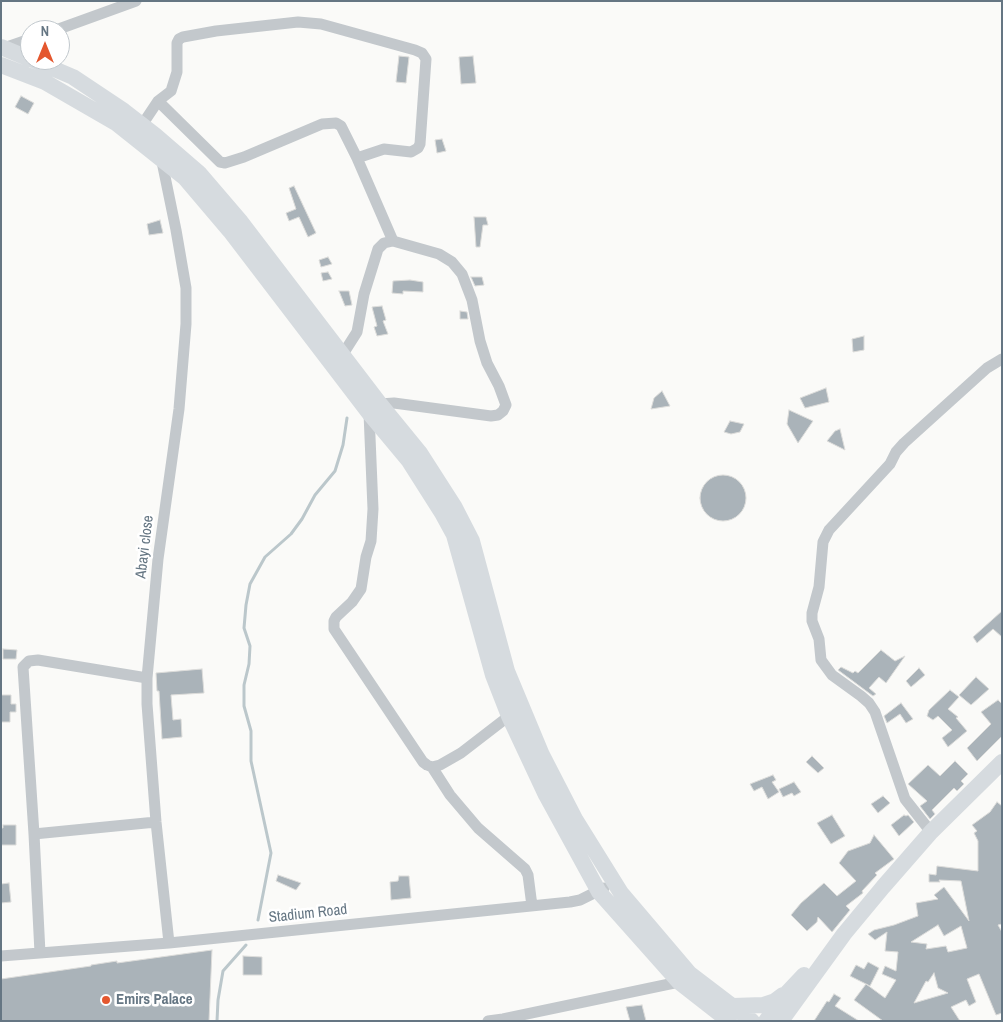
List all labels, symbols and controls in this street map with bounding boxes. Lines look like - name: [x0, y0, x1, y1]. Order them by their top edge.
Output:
- north arrow: [20, 20, 70, 70]
- text: N: [41, 22, 49, 40]
- street label: Abayi close: [132, 514, 158, 580]
- street label: Stadium Road: [268, 901, 348, 927]
- place label: Emirs Palace: [116, 991, 193, 1009]
- marker: Emirs Palace: [100, 994, 112, 1006]

